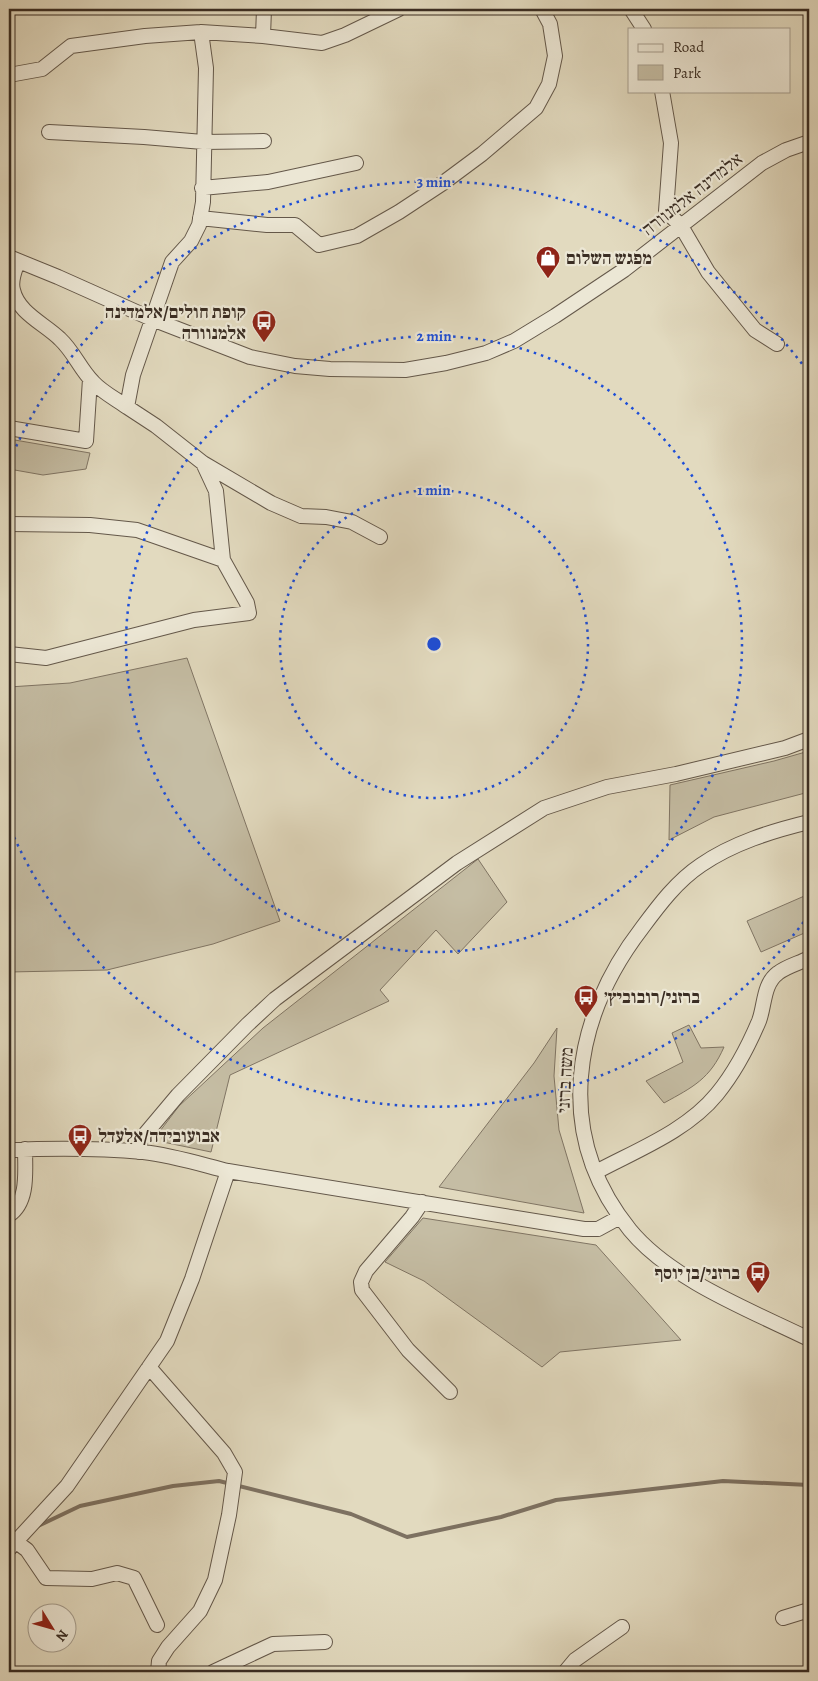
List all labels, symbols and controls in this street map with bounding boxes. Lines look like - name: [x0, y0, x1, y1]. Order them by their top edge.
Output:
- legend: [628, 28, 790, 92]
- text: Road: [673, 37, 705, 57]
- text: Park: [673, 63, 702, 83]
- street label: אלמדינה אלמנוורה: [637, 147, 747, 241]
- text: 3 min: [417, 172, 452, 192]
- shop icon: מפגש השלום: [535, 245, 561, 279]
- place label: מפגש השלום: [566, 246, 652, 270]
- place label: קופת חולים/אלמדינה אלמנוורה: [105, 300, 246, 345]
- bus stop icon: קופת חולים/אלמדינה אלמנוורה: [251, 309, 277, 343]
- text: 2 min: [416, 326, 452, 346]
- text: 1 min: [417, 480, 451, 500]
- centre of rings: [425, 635, 443, 653]
- bus stop icon: ברזני/רובוביץ׳: [573, 984, 599, 1018]
- place label: ברזני/רובוביץ׳: [604, 985, 700, 1009]
- street label: משה ברזני: [551, 1046, 579, 1114]
- bus stop icon: אבועובידה/אלעדל: [67, 1123, 93, 1157]
- place label: אבועובידה/אלעדל: [98, 1124, 220, 1148]
- bus stop icon: ברזני/בן יוסף: [745, 1260, 771, 1294]
- place label: ברזני/בן יוסף: [655, 1261, 740, 1285]
- north arrow: [28, 1604, 78, 1654]
- text: N: [51, 1626, 73, 1645]

